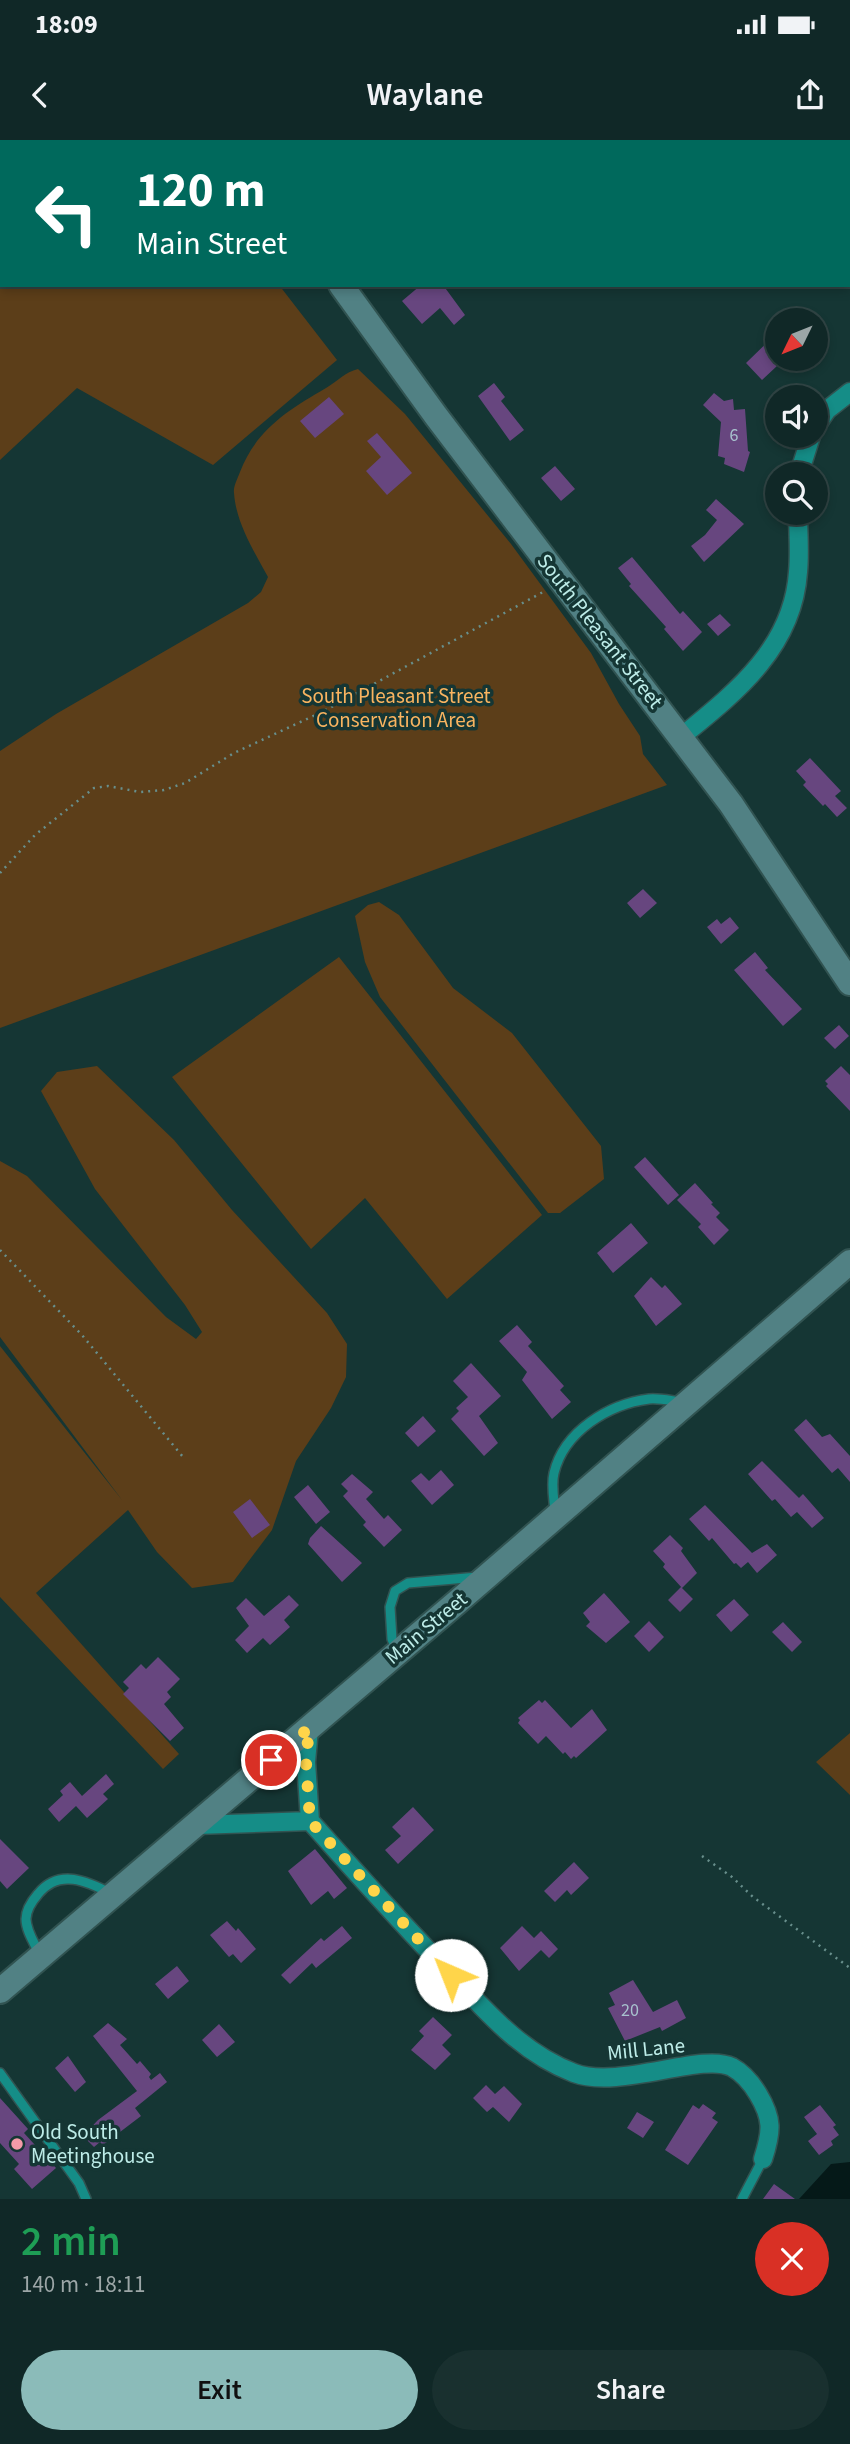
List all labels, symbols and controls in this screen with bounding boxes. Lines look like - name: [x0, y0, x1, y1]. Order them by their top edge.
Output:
- text: 18:09: [35, 6, 98, 43]
- text: Waylane: [367, 72, 483, 118]
- icon: back: [21, 76, 59, 114]
- icon: share: [791, 76, 829, 114]
- text: 120 m: [136, 156, 265, 226]
- icon: left: [21, 168, 112, 259]
- text: Main Street: [136, 221, 287, 267]
- north arrow: [765, 308, 828, 371]
- map controls: [765, 308, 828, 525]
- button: sound: [765, 385, 828, 448]
- house number: 6: [730, 423, 739, 448]
- button: search: [765, 462, 828, 525]
- street label: South Pleasant Street: [530, 547, 670, 715]
- park label: South Pleasant Street Conservation Area: [301, 681, 491, 735]
- street label: Main Street: [378, 1585, 474, 1671]
- pin: [241, 1730, 301, 1790]
- icon: arrive: [252, 1741, 290, 1779]
- position arrow: [414, 1938, 488, 2012]
- house number: 20: [621, 1998, 639, 2023]
- street label: Mill Lane: [606, 2030, 686, 2068]
- place label: Old South Meetinghouse: [31, 2117, 155, 2171]
- marker: Old South Meetinghouse: [9, 2136, 25, 2152]
- text: 2 min: [21, 2212, 121, 2272]
- button: close: [755, 2222, 829, 2296]
- text: 140 m · 18:11: [21, 2268, 145, 2301]
- button: Exit: [21, 2350, 418, 2430]
- button: Share: [432, 2350, 829, 2430]

